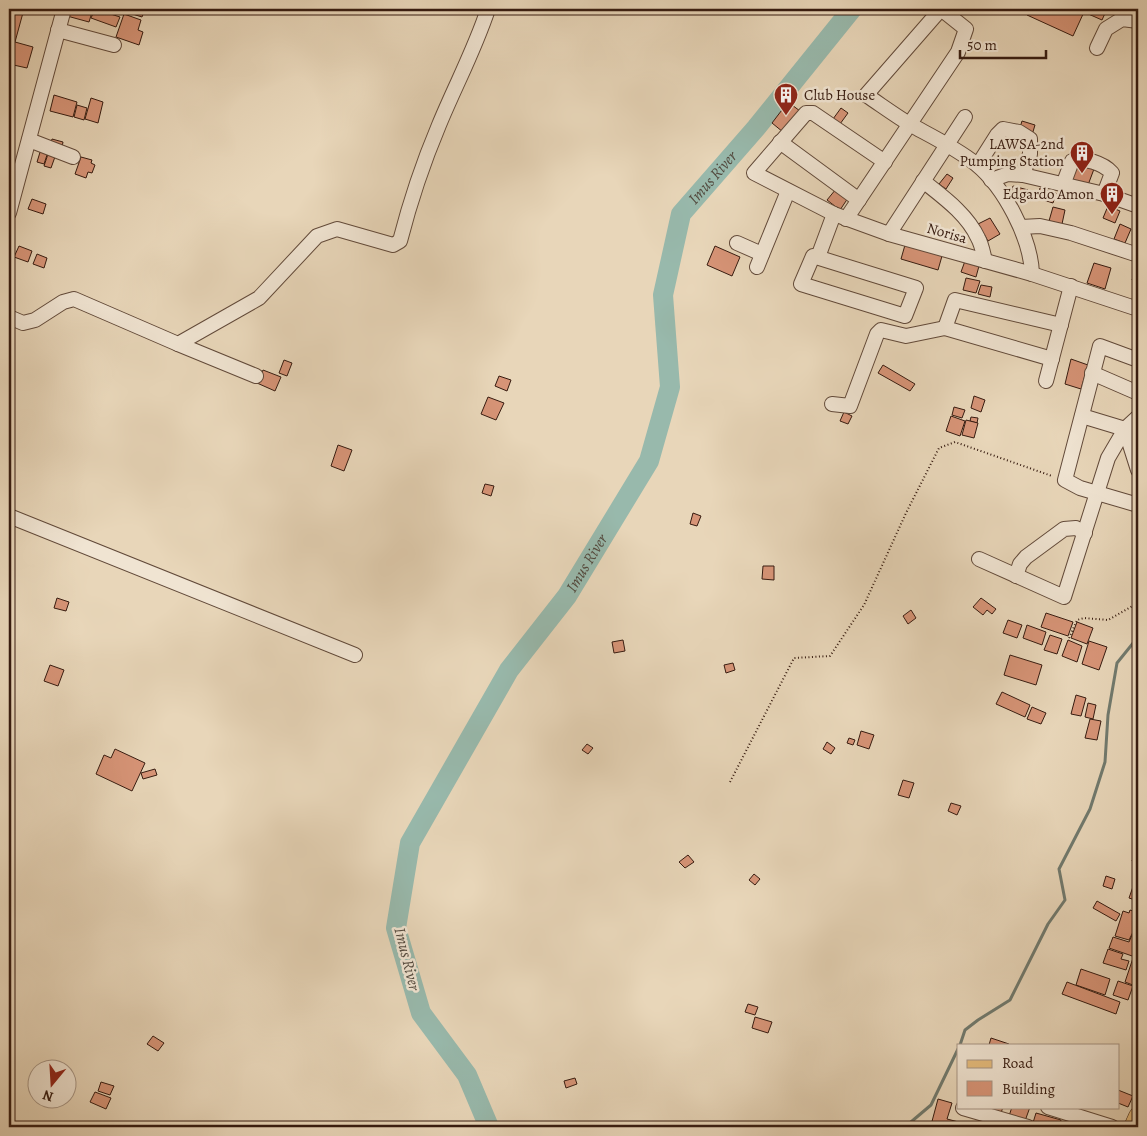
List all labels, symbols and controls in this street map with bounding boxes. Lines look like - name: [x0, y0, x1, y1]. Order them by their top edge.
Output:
- scale bar: [960, 28, 1046, 60]
- text: 50 m: [967, 35, 997, 55]
- building icon: Club House: [773, 82, 799, 116]
- place label: Club House: [804, 85, 875, 105]
- place label: LAWSA-2nd Pumping Station: [960, 134, 1065, 171]
- building icon: LAWSA-2nd Pumping Station: [1069, 140, 1095, 174]
- water label: Imus River: [683, 146, 742, 209]
- building icon: Edgardo Amon: [1099, 181, 1125, 215]
- place label: Edgardo Amon: [1002, 184, 1094, 204]
- street label: Norisa: [925, 218, 969, 248]
- water label: Imus River: [561, 530, 613, 597]
- water label: Imus River: [389, 925, 426, 993]
- legend: [957, 1044, 1120, 1108]
- text: Road: [1002, 1053, 1034, 1073]
- north arrow: [28, 1058, 78, 1108]
- text: Building: [1002, 1079, 1055, 1099]
- text: N: [40, 1085, 56, 1106]

